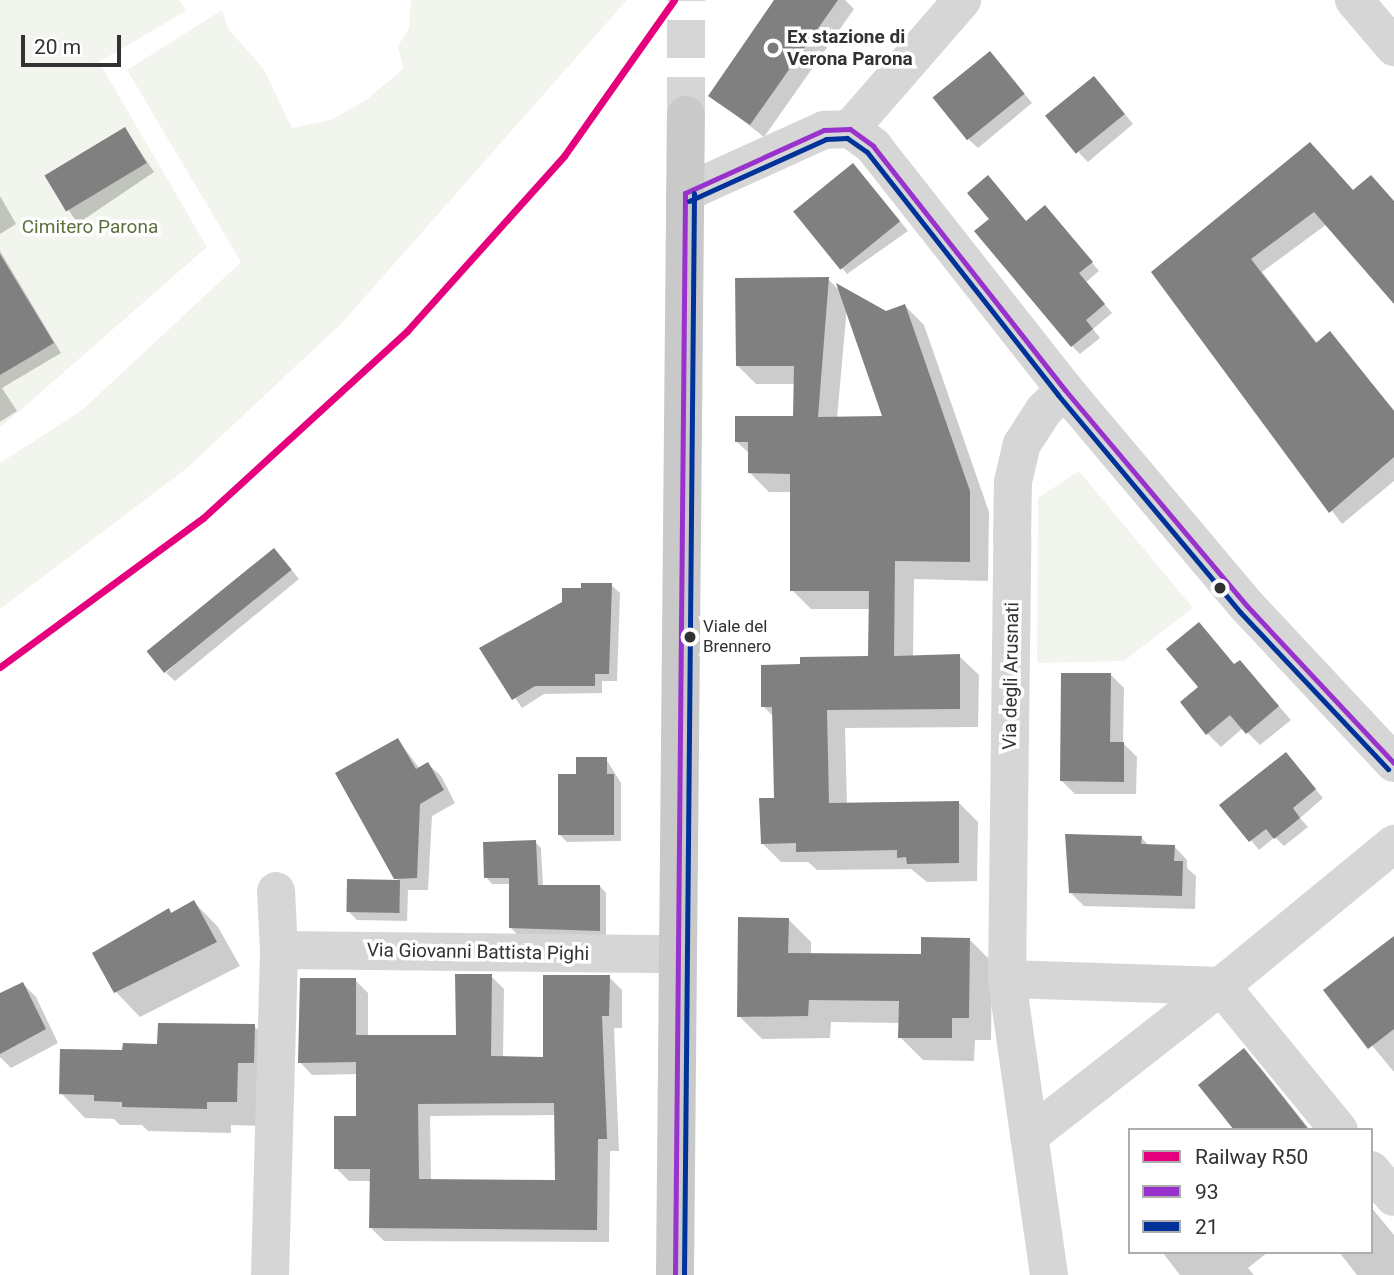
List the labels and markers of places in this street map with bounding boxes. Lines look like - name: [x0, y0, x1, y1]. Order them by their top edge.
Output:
- place label: Ex stazione di Verona Parona: [787, 26, 913, 70]
- marker: Ex stazione di Verona Parona: [765, 40, 781, 56]
- unlabelled marker: [1213, 581, 1227, 595]
- place label: Viale del Brennero: [703, 617, 771, 657]
- marker: Viale del Brennero: [683, 630, 697, 644]

